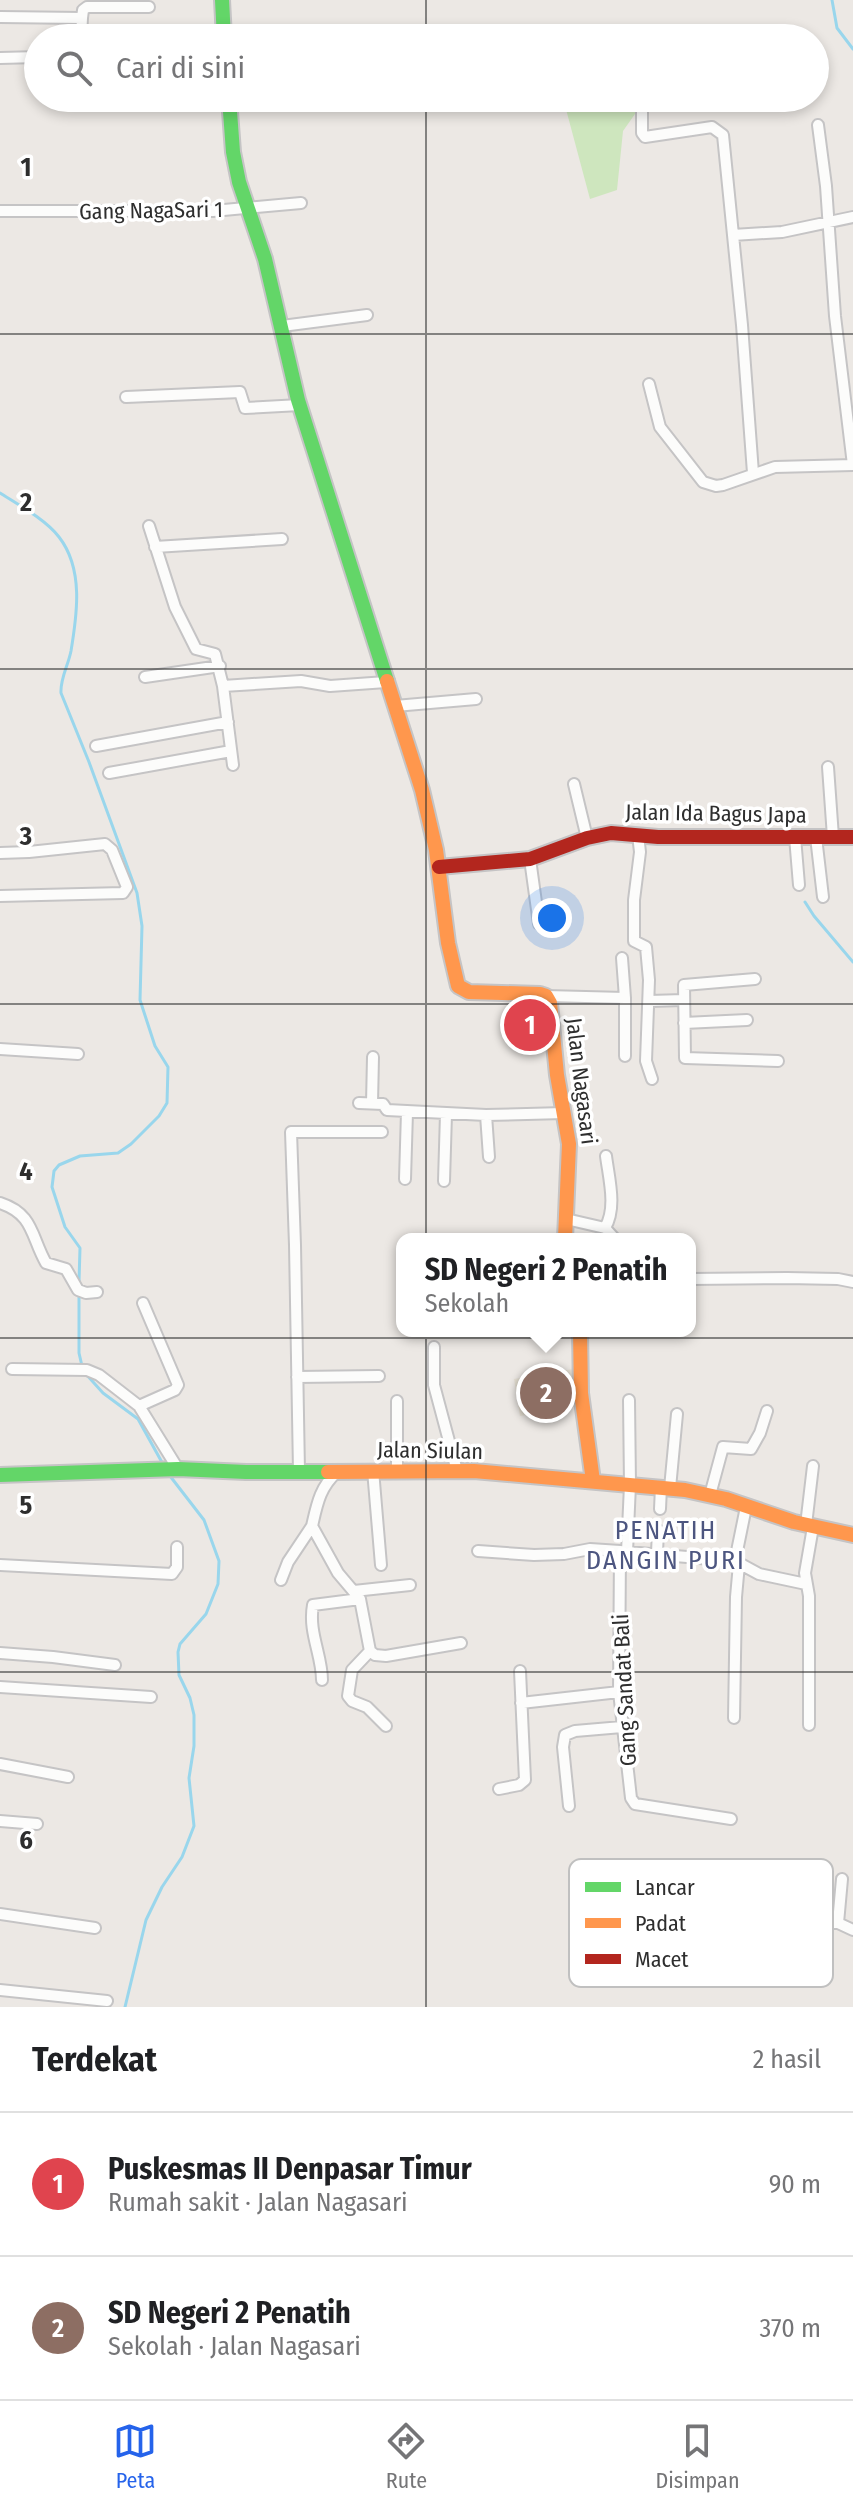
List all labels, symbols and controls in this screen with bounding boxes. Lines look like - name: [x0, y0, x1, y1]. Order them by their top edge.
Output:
- search box: [24, 24, 829, 112]
- icon: search: [52, 46, 96, 90]
- text: Cari di sini: [116, 50, 245, 86]
- text: 1: [21, 152, 32, 183]
- street label: Gang NagaSari 1: [79, 196, 223, 225]
- text: 2: [19, 487, 32, 518]
- street label: Jalan Ida Bagus Japa: [625, 798, 807, 829]
- text: 3: [19, 821, 32, 852]
- your location: [532, 898, 572, 938]
- pin: 1: [504, 995, 556, 1055]
- street label: Jalan Nagasari: [560, 1016, 603, 1146]
- text: 4: [19, 1156, 33, 1187]
- popup: [396, 1233, 696, 1337]
- text: SD Negeri 2 Penatih: [425, 1252, 667, 1288]
- text: Sekolah: [425, 1288, 509, 1319]
- pin: 2: [520, 1363, 572, 1423]
- street label: Jalan Siulan: [377, 1436, 483, 1465]
- text: 5: [20, 1490, 33, 1521]
- district label: PENATIH DANGIN PURI: [586, 1515, 746, 1576]
- street label: Gang Sandat Bali: [607, 1613, 642, 1767]
- text: 6: [19, 1825, 33, 1856]
- legend: [569, 1859, 833, 1987]
- text: Lancar: [635, 1874, 695, 1901]
- text: Padat: [635, 1910, 687, 1937]
- text: Macet: [635, 1946, 689, 1973]
- text: Terdekat: [32, 2039, 157, 2080]
- text: 2 hasil: [753, 2044, 821, 2075]
- text: Puskesmas II Denpasar Timur: [108, 2151, 472, 2187]
- text: 1: [53, 2169, 64, 2200]
- text: 90 m: [769, 2169, 821, 2200]
- text: Rumah sakit · Jalan Nagasari: [108, 2187, 408, 2218]
- text: SD Negeri 2 Penatih: [108, 2295, 351, 2331]
- text: 2: [52, 2313, 64, 2344]
- text: 370 m: [760, 2313, 821, 2344]
- text: Sekolah · Jalan Nagasari: [108, 2331, 361, 2362]
- tab: Peta: [113, 2419, 157, 2494]
- tab: Rute: [384, 2419, 428, 2494]
- tab: Disimpan: [655, 2419, 739, 2494]

